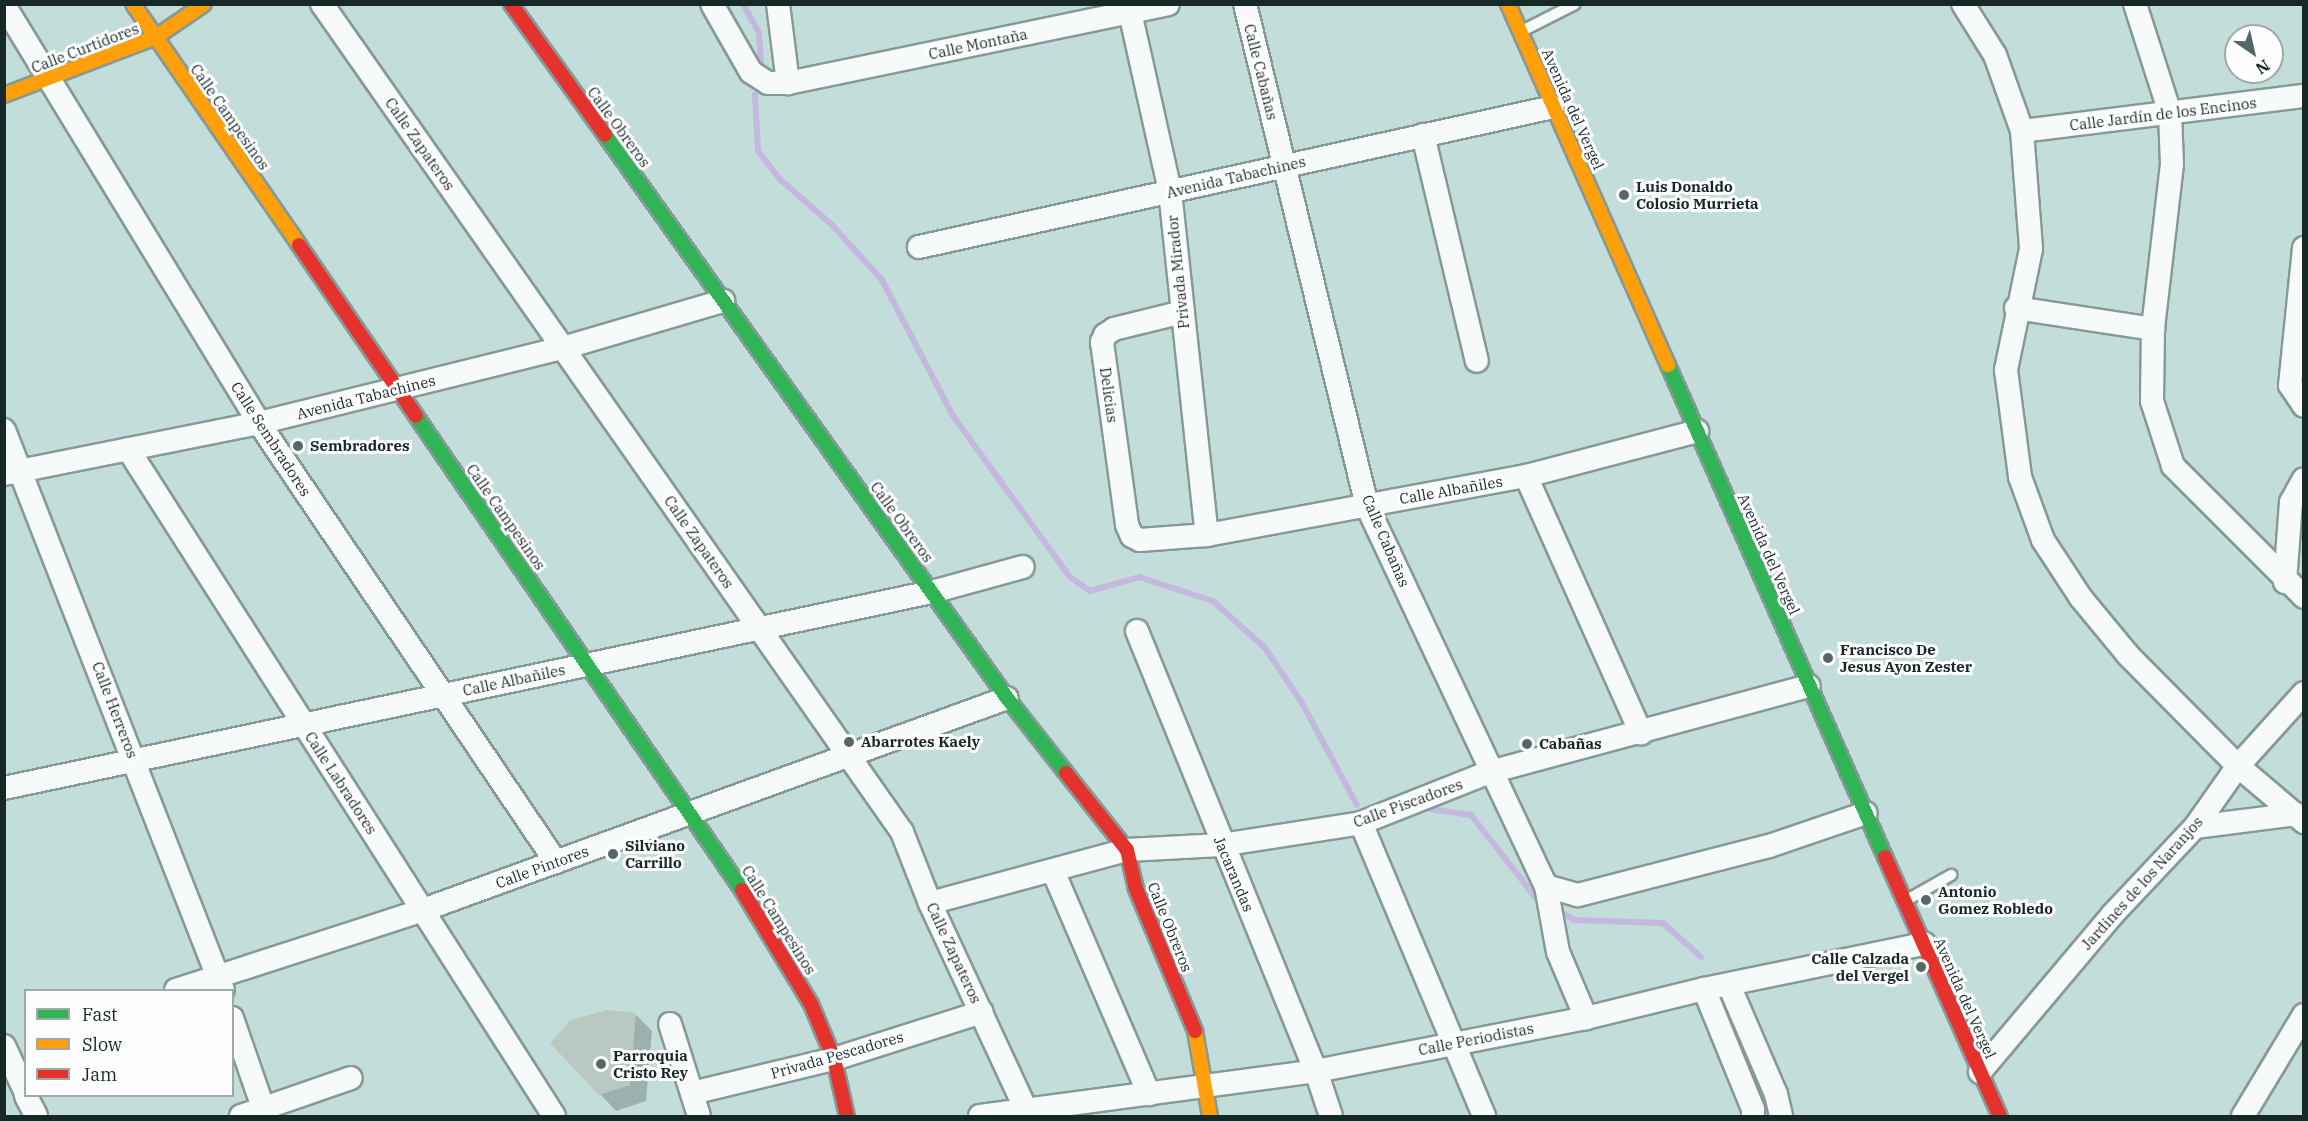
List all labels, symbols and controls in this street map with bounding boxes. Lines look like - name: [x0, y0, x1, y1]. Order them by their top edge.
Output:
- street label: Calle Curtidores: [29, 19, 141, 77]
- street label: Calle Cabañas: [1240, 22, 1282, 122]
- north arrow: [2224, 24, 2284, 84]
- street label: Calle Montaña: [927, 25, 1029, 63]
- street label: Avenida del Vergel: [1538, 46, 1608, 172]
- text: N: [2252, 55, 2274, 79]
- street label: Calle Campesinos: [187, 61, 273, 173]
- street label: Calle Obreros: [584, 83, 654, 171]
- street label: Calle Zapateros: [381, 94, 459, 194]
- street label: Calle Jardín de los Encinos: [2068, 94, 2258, 134]
- street label: Avenida Tabachines: [1165, 152, 1307, 202]
- place label: Luis Donaldo Colosio Murrieta: [1636, 177, 1759, 212]
- marker: Luis Donaldo Colosio Murrieta: [1617, 188, 1631, 202]
- street label: Privada Mirador: [1163, 214, 1193, 330]
- street label: Delicias: [1096, 366, 1122, 424]
- street label: Avenida Tabachines: [295, 371, 437, 423]
- street label: Calle Sembradores: [227, 378, 315, 500]
- place label: Sembradores: [310, 437, 410, 455]
- marker: Sembradores: [291, 439, 305, 453]
- street label: Calle Campesinos: [463, 461, 549, 573]
- street label: Calle Albañiles: [1398, 472, 1504, 508]
- street label: Calle Obreros: [867, 478, 937, 566]
- street label: Avenida del Vergel: [1734, 491, 1804, 617]
- street label: Calle Zapateros: [660, 492, 738, 592]
- street label: Calle Cabañas: [1359, 492, 1413, 590]
- place label: Francisco De Jesus Ayon Zester: [1840, 640, 1972, 675]
- marker: Francisco De Jesus Ayon Zester: [1821, 651, 1835, 665]
- street label: Calle Herreros: [88, 659, 142, 761]
- street label: Calle Albañiles: [461, 660, 567, 700]
- street label: Calle Labradores: [301, 728, 381, 838]
- place label: Abarrotes Kaely: [861, 733, 980, 751]
- marker: Abarrotes Kaely: [842, 735, 856, 749]
- place label: Cabañas: [1539, 735, 1602, 753]
- marker: Cabañas: [1520, 737, 1534, 751]
- street label: Calle Piscadores: [1351, 775, 1465, 831]
- street label: Jardines de los Naranjos: [2077, 813, 2207, 953]
- street label: Jacarandas: [1210, 834, 1258, 914]
- place label: Silviano Carrillo: [625, 836, 685, 871]
- street label: Calle Pintores: [493, 842, 591, 892]
- marker: Silviano Carrillo: [606, 847, 620, 861]
- street label: Calle Campesinos: [738, 862, 820, 978]
- street label: Calle Obreros: [1144, 880, 1196, 974]
- place label: Antonio Gomez Robledo: [1938, 882, 2053, 917]
- marker: Antonio Gomez Robledo: [1919, 893, 1933, 907]
- street label: Calle Zapateros: [923, 900, 985, 1006]
- street label: Avenida del Vergel: [1930, 935, 2000, 1061]
- place label: Calle Calzada del Vergel: [1811, 949, 1909, 984]
- marker: Calle Calzada del Vergel: [1914, 960, 1928, 974]
- legend: [24, 989, 234, 1097]
- text: Fast: [82, 1003, 117, 1026]
- street label: Calle Periodistas: [1417, 1019, 1535, 1059]
- street label: Privada Pescadores: [769, 1027, 905, 1083]
- text: Slow: [82, 1033, 122, 1056]
- place label: Parroquia Cristo Rey: [613, 1046, 688, 1081]
- marker: Parroquia Cristo Rey: [594, 1057, 608, 1071]
- text: Jam: [82, 1063, 117, 1086]

